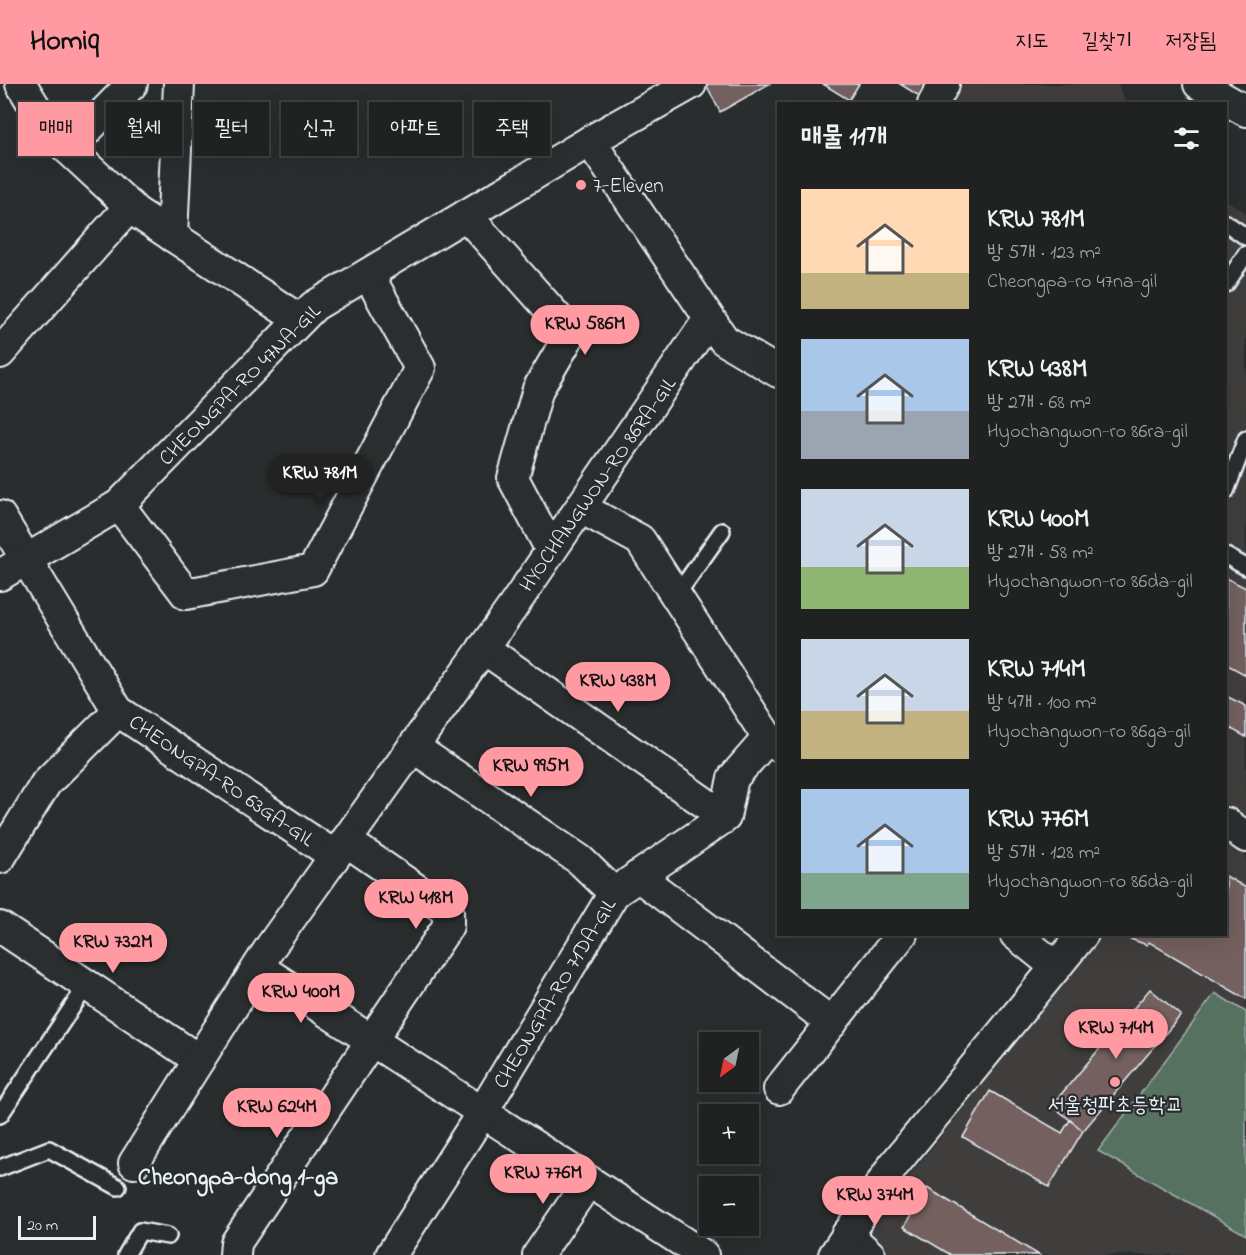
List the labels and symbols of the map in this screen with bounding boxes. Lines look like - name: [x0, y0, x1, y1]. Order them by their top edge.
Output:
- place label: 7-Eleven: [593, 172, 664, 202]
- marker: 7-Eleven: [574, 178, 588, 192]
- street label: CHEONGPA-RO 47NA-GIL: [153, 297, 328, 473]
- pin: KRW 586M: [523, 305, 647, 356]
- street label: HYOCHANGWON-RO 86RA-GIL: [513, 371, 685, 599]
- pin: KRW 781M: [258, 454, 382, 505]
- pin: KRW 438M: [556, 662, 680, 713]
- street label: CHEONGPA-RO 63GA-GIL: [122, 708, 320, 855]
- pin: KRW 995M: [469, 747, 593, 798]
- pin: KRW 418M: [354, 879, 478, 930]
- street label: CHEONGPA-RO 71DA-GIL: [487, 893, 625, 1095]
- pin: KRW 732M: [51, 923, 175, 974]
- pin: KRW 400M: [239, 973, 363, 1024]
- pin: KRW 714M: [1054, 1009, 1178, 1060]
- north arrow: [699, 1032, 759, 1092]
- marker: 서울청파초등학교: [1108, 1075, 1122, 1089]
- pin: KRW 624M: [215, 1088, 339, 1139]
- place label: 서울청파초등학교: [1047, 1091, 1183, 1121]
- pin: KRW 776M: [481, 1154, 605, 1205]
- district label: Cheongpa-dong 1-ga: [138, 1161, 338, 1197]
- pin: KRW 374M: [813, 1176, 937, 1227]
- scale bar: [18, 1213, 96, 1240]

